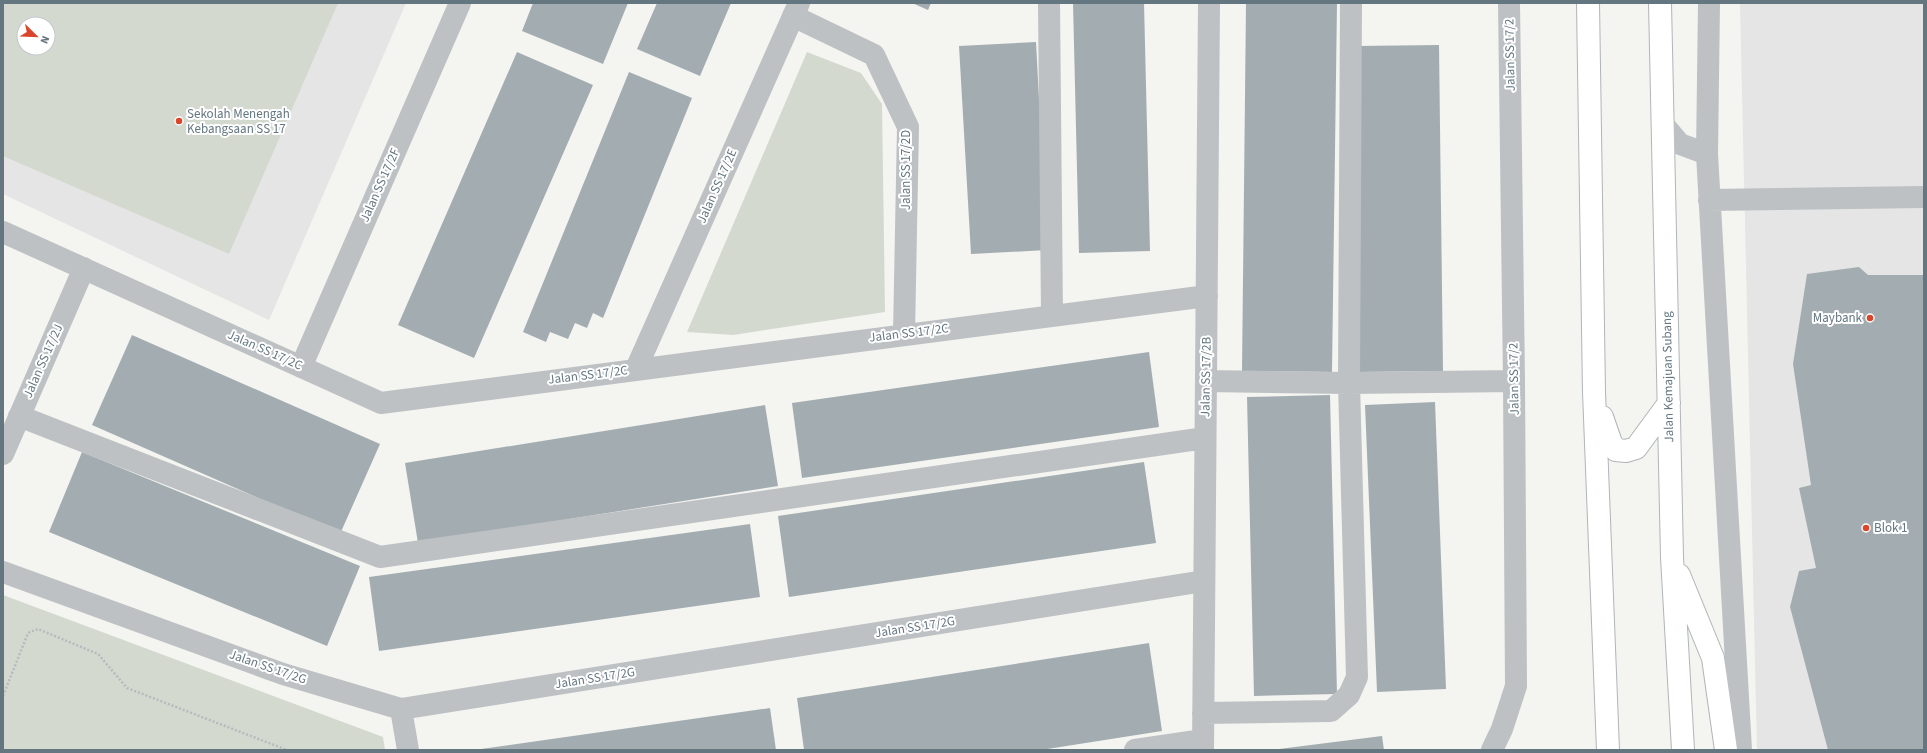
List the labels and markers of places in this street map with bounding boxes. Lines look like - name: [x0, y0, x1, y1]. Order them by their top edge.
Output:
- place label: Sekolah Menengah Kebangsaan SS 17: [187, 105, 290, 138]
- marker: Sekolah Menengah Kebangsaan SS 17: [174, 116, 184, 126]
- place label: Maybank: [1813, 309, 1863, 327]
- marker: Maybank: [1865, 313, 1875, 323]
- place label: Blok 1: [1874, 519, 1908, 537]
- marker: Blok 1: [1861, 523, 1871, 533]

